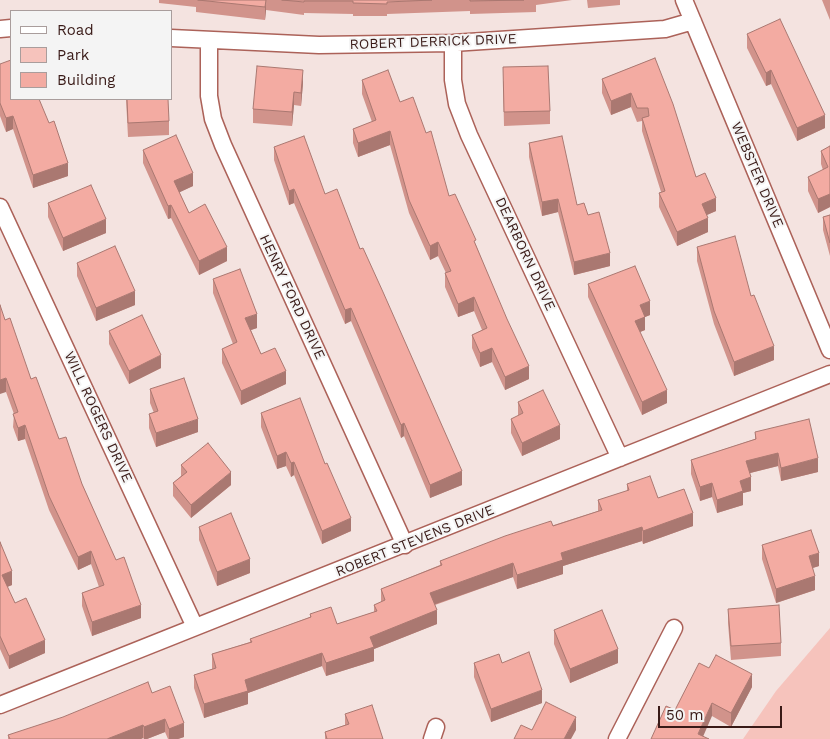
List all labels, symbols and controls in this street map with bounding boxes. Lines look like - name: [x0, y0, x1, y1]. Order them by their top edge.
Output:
- legend: [10, 10, 172, 100]
- text: Road: [57, 21, 94, 39]
- street label: ROBERT DERRICK DRIVE: [349, 31, 517, 53]
- text: Park: [57, 46, 89, 64]
- text: Building: [57, 71, 115, 89]
- street label: WEBSTER DRIVE: [727, 120, 787, 230]
- street label: DEARBORN DRIVE: [491, 195, 559, 313]
- street label: HENRY FORD DRIVE: [256, 232, 328, 362]
- street label: WILL ROGERS DRIVE: [60, 349, 136, 485]
- street label: ROBERT STEVENS DRIVE: [333, 501, 497, 581]
- scale bar: [660, 696, 784, 728]
- text: 50 m: [666, 706, 703, 724]

